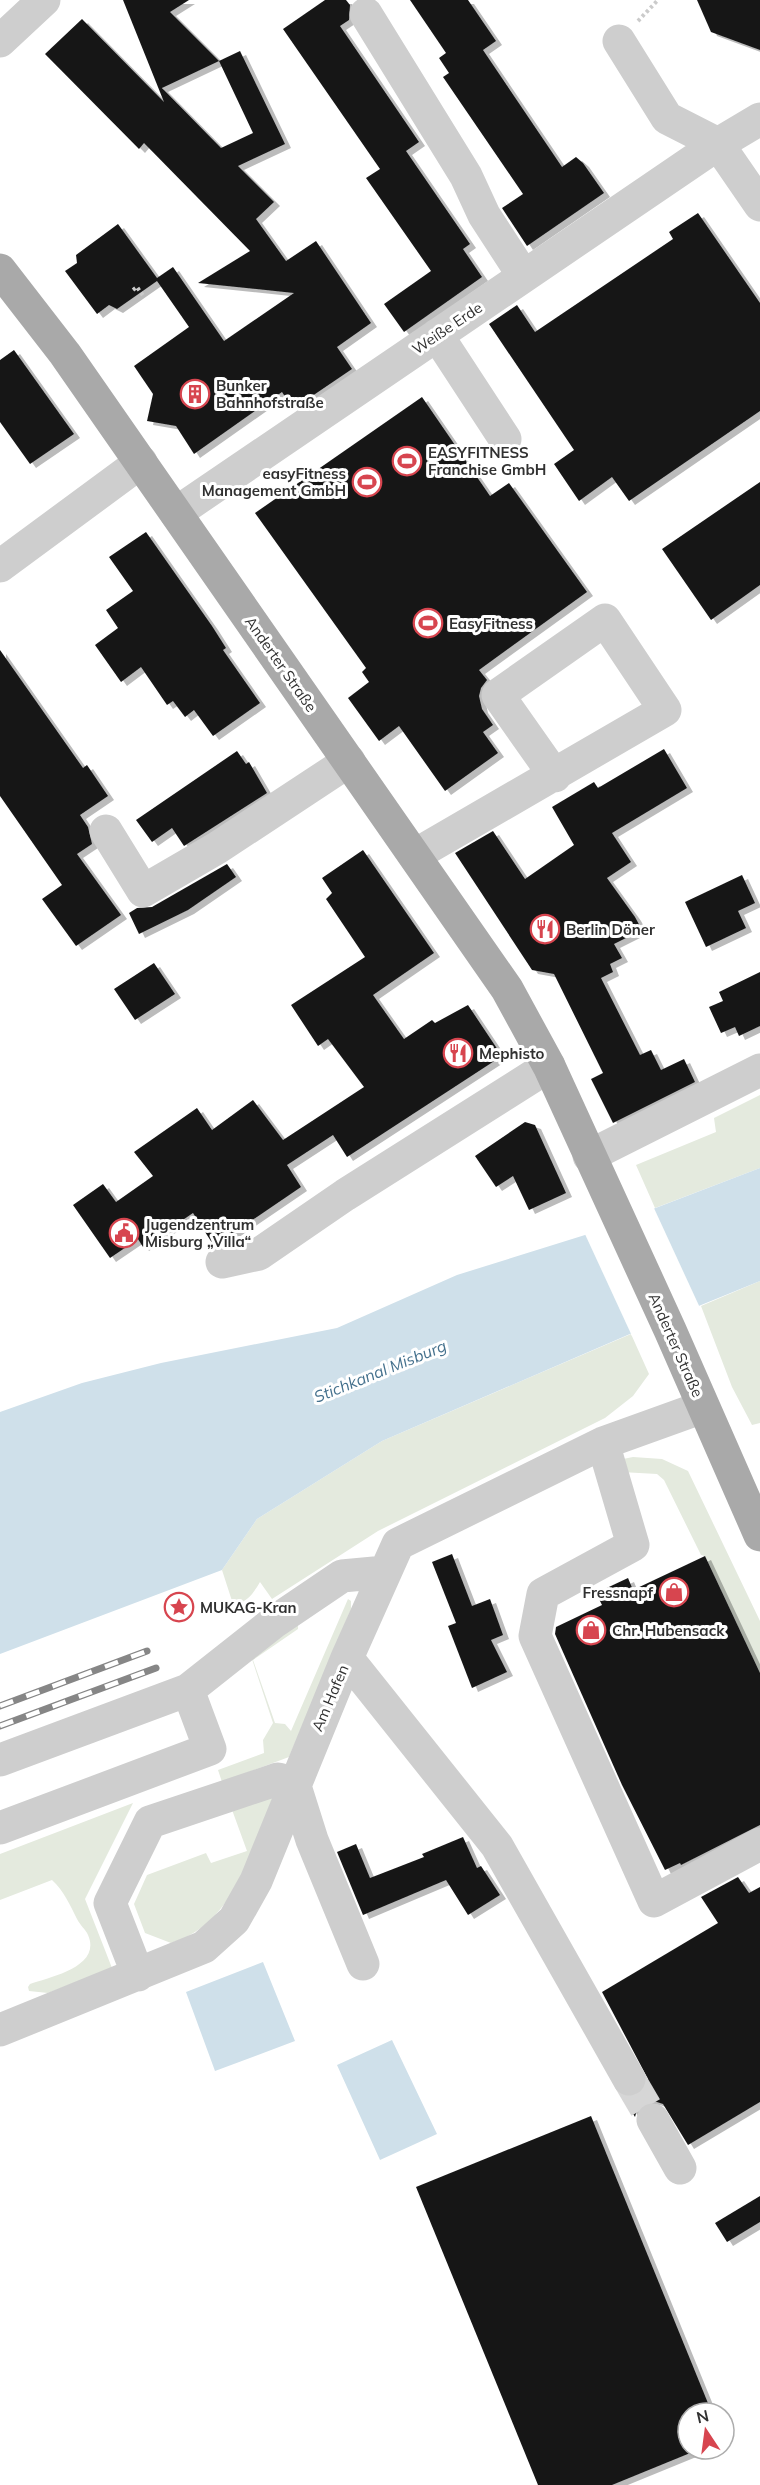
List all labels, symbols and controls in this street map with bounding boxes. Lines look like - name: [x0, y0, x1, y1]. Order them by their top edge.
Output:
- street label: Weiße Erde: [408, 298, 486, 358]
- place label: Bunker Bahnhofstraße: [216, 376, 324, 412]
- building icon: Bunker Bahnhofstraße: [179, 378, 211, 410]
- place label: EASYFITNESS Franchise GmbH: [428, 443, 546, 479]
- sports icon: EASYFITNESS Franchise GmbH: [391, 445, 423, 477]
- place label: easyFitness Management GmbH: [202, 464, 346, 500]
- sports icon: easyFitness Management GmbH: [351, 466, 383, 498]
- sports icon: EasyFitness: [412, 607, 444, 639]
- street label: Anderter Straße: [241, 613, 321, 715]
- place label: EasyFitness: [449, 614, 533, 633]
- restaurant icon: Berlin Döner: [529, 913, 561, 945]
- place label: Berlin Döner: [566, 920, 655, 939]
- restaurant icon: Mephisto: [442, 1037, 474, 1069]
- place label: Mephisto: [479, 1044, 545, 1063]
- place label: Jugendzentrum Misburg „Villa“: [145, 1215, 254, 1251]
- public building icon: Jugendzentrum Misburg „Villa“: [108, 1217, 140, 1249]
- street label: Anderter Straße: [645, 1290, 707, 1400]
- water label: Stichkanal Misburg: [311, 1335, 449, 1407]
- shop icon: Fressnapf: [658, 1576, 690, 1608]
- place label: Fressnapf: [582, 1583, 653, 1602]
- place icon: MUKAG-Kran: [163, 1591, 195, 1623]
- place label: MUKAG-Kran: [200, 1598, 297, 1617]
- shop icon: Chr. Hubensack: [575, 1614, 607, 1646]
- place label: Chr. Hubensack: [612, 1621, 725, 1640]
- street label: Am Hafen: [307, 1662, 353, 1734]
- north arrow: [676, 2401, 736, 2461]
- text: N: [694, 2405, 711, 2427]

